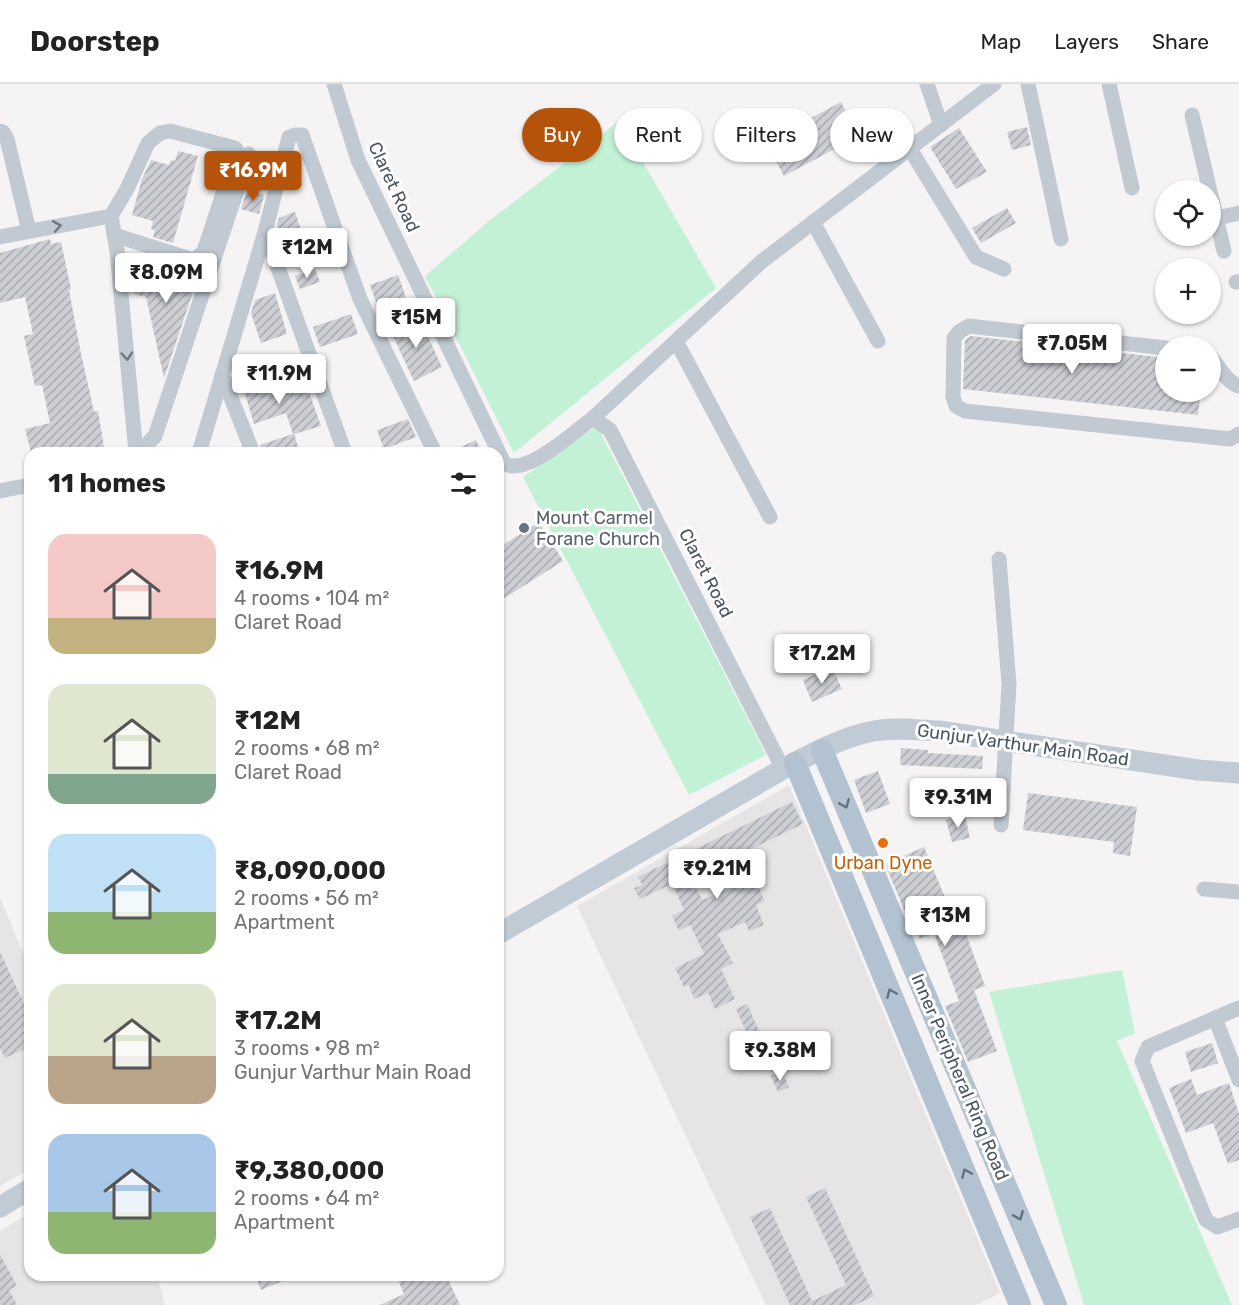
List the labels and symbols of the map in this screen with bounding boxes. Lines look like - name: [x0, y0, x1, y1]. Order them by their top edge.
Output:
- street label: Claret Road: [364, 138, 424, 236]
- pin: ₹16.9M: [204, 151, 302, 202]
- one-way arrow: [53, 220, 62, 232]
- pin: ₹12M: [271, 228, 343, 279]
- pin: ₹8.09M: [117, 253, 215, 304]
- pin: ₹15M: [380, 298, 452, 349]
- pin: ₹7.05M: [1023, 324, 1121, 375]
- one-way arrow: [120, 351, 133, 360]
- pin: ₹11.9M: [230, 354, 328, 405]
- place label: Mount Carmel Forane Church: [536, 507, 660, 550]
- marker: Mount Carmel Forane Church: [517, 521, 531, 535]
- street label: Claret Road: [674, 525, 738, 621]
- pin: ₹17.2M: [773, 634, 871, 685]
- street label: Gunjur Varthur Main Road: [916, 719, 1130, 771]
- pin: ₹9.31M: [909, 778, 1007, 829]
- one-way arrow: [838, 797, 850, 808]
- marker: Urban Dyne: [876, 836, 890, 850]
- pin: ₹9.21M: [668, 849, 766, 900]
- place label: Urban Dyne: [834, 852, 932, 874]
- pin: ₹13M: [909, 896, 981, 947]
- street label: Inner Peripheral Ring Road: [906, 970, 1014, 1184]
- one-way arrow: [886, 989, 898, 1000]
- pin: ₹9.38M: [731, 1031, 829, 1082]
- one-way arrow: [961, 1169, 973, 1180]
- one-way arrow: [1011, 1209, 1023, 1220]

